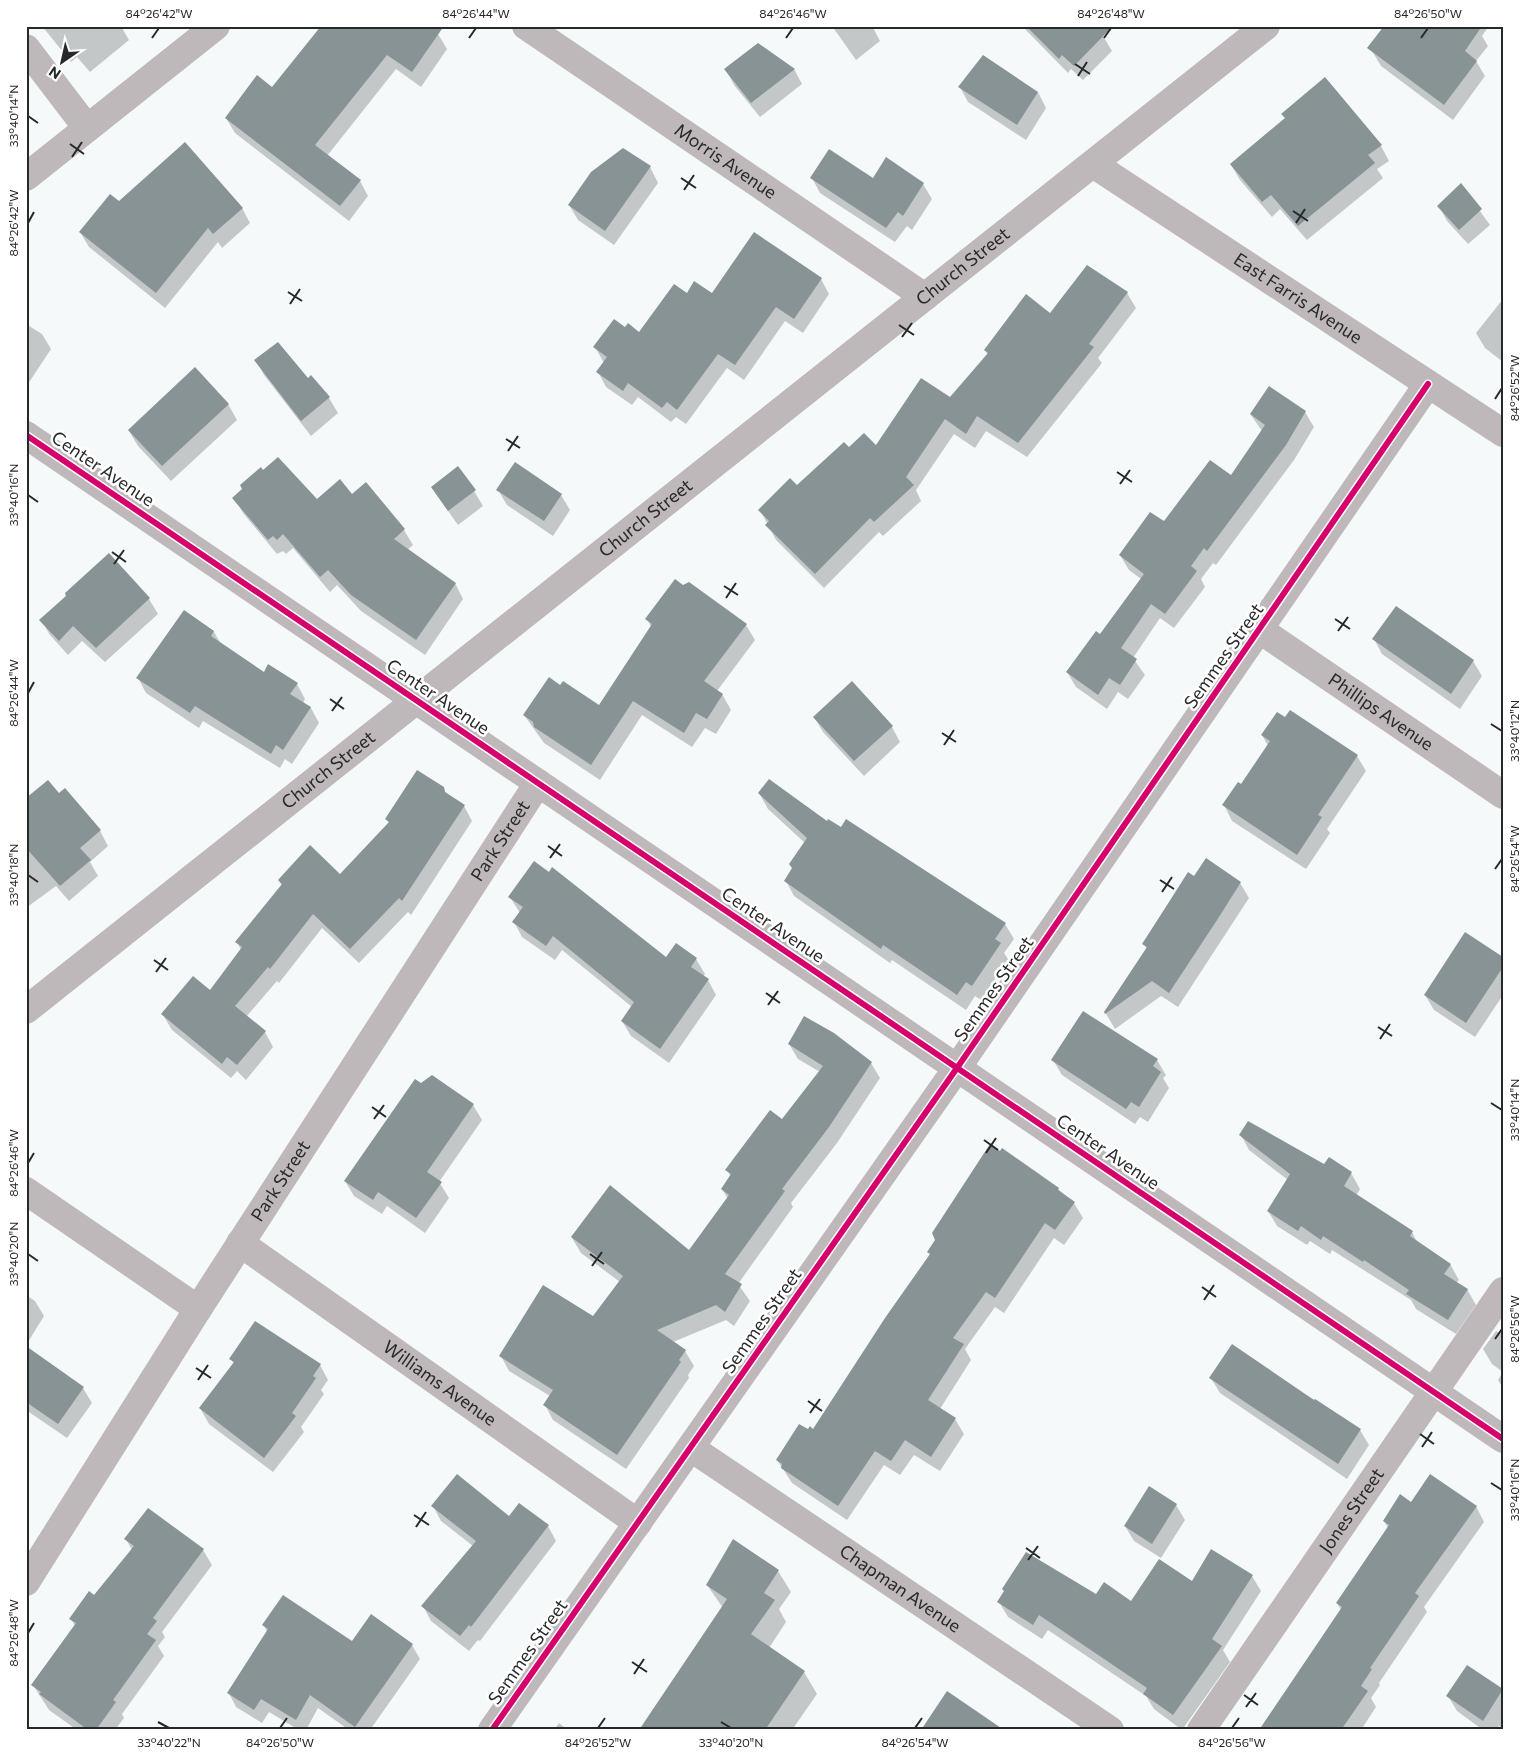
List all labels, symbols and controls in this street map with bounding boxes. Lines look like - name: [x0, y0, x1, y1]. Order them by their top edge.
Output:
- text: 84°26'42"W: [126, 6, 192, 20]
- text: 84°26'44"W: [442, 6, 510, 20]
- text: 84°26'46"W: [759, 6, 827, 20]
- text: 84°26'48"W: [1077, 6, 1145, 20]
- text: 84°26'50"W: [1394, 6, 1462, 20]
- north arrow: [38, 38, 88, 88]
- text: N: [45, 63, 64, 83]
- text: 33°40'14"N: [6, 85, 20, 147]
- street label: Morris Avenue: [671, 118, 781, 203]
- text: 84°26'42"W: [6, 190, 20, 256]
- street label: Church Street: [911, 222, 1013, 310]
- street label: East Farris Avenue: [1230, 247, 1367, 348]
- text: 84°26'52"W: [1507, 355, 1521, 421]
- street label: Center Avenue: [48, 426, 159, 511]
- text: 33°40'16"N: [6, 464, 20, 526]
- street label: Church Street: [594, 474, 696, 561]
- street label: Semmes Street: [1179, 599, 1268, 712]
- street label: Center Avenue: [383, 654, 494, 739]
- text: 84°26'44"W: [6, 659, 20, 727]
- street label: Phillips Avenue: [1325, 668, 1438, 755]
- text: 33°40'12"N: [1507, 700, 1521, 762]
- street label: Church Street: [277, 725, 379, 813]
- street label: Park Street: [465, 796, 534, 885]
- text: 84°26'54"W: [1507, 825, 1521, 893]
- text: 33°40'18"N: [6, 844, 20, 906]
- street label: Center Avenue: [718, 882, 829, 967]
- street label: Semmes Street: [949, 932, 1038, 1045]
- text: 33°40'14"N: [1507, 1079, 1521, 1141]
- street label: Center Avenue: [1053, 1109, 1164, 1194]
- text: 84°26'46"W: [6, 1129, 20, 1197]
- street label: Park Street: [246, 1136, 314, 1225]
- text: 33°40'20"N: [6, 1222, 20, 1286]
- street label: Semmes Street: [717, 1264, 806, 1377]
- text: 84°26'56"W: [1507, 1295, 1521, 1363]
- street label: Williams Avenue: [379, 1335, 501, 1430]
- text: 33°40'16"N: [1507, 1459, 1521, 1521]
- street label: Jones Street: [1314, 1463, 1388, 1557]
- street label: Chapman Avenue: [836, 1539, 966, 1637]
- street label: Semmes Street: [483, 1595, 572, 1708]
- text: 84°26'48"W: [6, 1599, 20, 1667]
- text: 33°40'22"N: [137, 1735, 201, 1749]
- text: 84°26'50"W: [246, 1735, 314, 1749]
- text: 84°26'52"W: [565, 1735, 631, 1749]
- text: 33°40'20"N: [699, 1735, 763, 1749]
- text: 84°26'54"W: [881, 1735, 949, 1749]
- text: 84°26'56"W: [1198, 1735, 1266, 1749]

